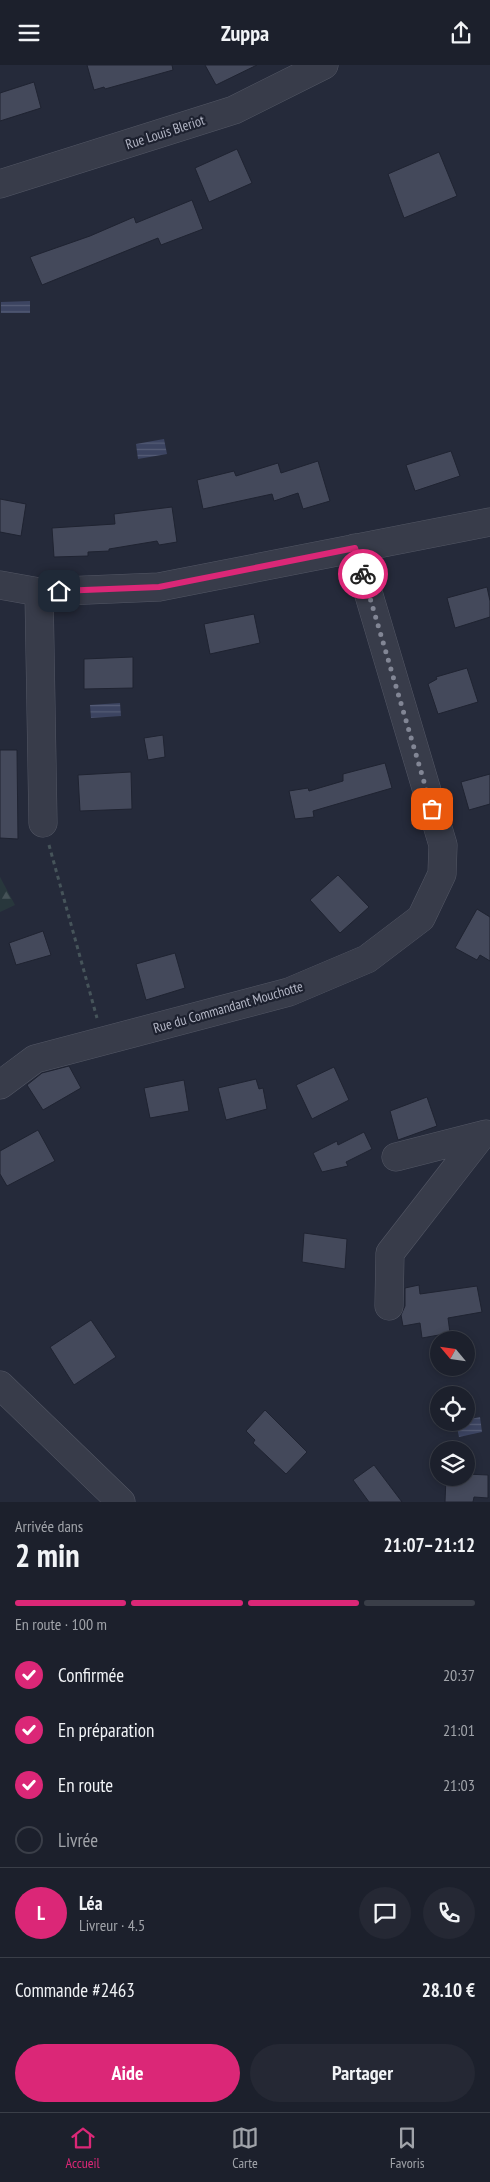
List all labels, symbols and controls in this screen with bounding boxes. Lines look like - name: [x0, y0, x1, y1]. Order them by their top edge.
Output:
- icon: menu: [15, 19, 43, 47]
- text: Zuppa: [221, 19, 269, 47]
- icon: share: [447, 19, 475, 47]
- street label: Rue Louis Bleriot: [123, 111, 207, 153]
- courier: [338, 549, 388, 599]
- icon: bike: [349, 560, 377, 588]
- pin: [38, 570, 80, 612]
- icon: home: [45, 577, 73, 605]
- pin: [411, 788, 453, 830]
- icon: bag: [418, 795, 446, 823]
- street label: Rue du Commandant Mouchotte: [151, 977, 305, 1037]
- north arrow: [430, 1331, 475, 1376]
- map controls: [430, 1331, 475, 1486]
- button: locate: [430, 1386, 475, 1431]
- button: layers: [430, 1441, 475, 1486]
- text: Arrivée dans: [15, 1516, 83, 1536]
- text: 21:07–21:12: [383, 1533, 475, 1557]
- text: 2 min: [15, 1534, 80, 1576]
- text: En route · 100 m: [15, 1614, 107, 1634]
- icon: check: [15, 1661, 43, 1689]
- text: Confirmée: [58, 1663, 124, 1687]
- text: 20:37: [443, 1665, 475, 1685]
- icon: check: [15, 1716, 43, 1744]
- text: En préparation: [58, 1718, 154, 1742]
- text: 21:01: [443, 1720, 475, 1740]
- icon: check: [15, 1771, 43, 1799]
- text: En route: [58, 1773, 113, 1797]
- text: 21:03: [443, 1775, 475, 1795]
- text: Livrée: [58, 1828, 98, 1852]
- button: chat: [359, 1887, 411, 1939]
- button: phone: [423, 1887, 475, 1939]
- text: Léa: [79, 1891, 103, 1915]
- text: L: [37, 1901, 45, 1925]
- text: Livreur · 4.5: [79, 1915, 145, 1935]
- text: Commande #2463: [15, 1978, 135, 2002]
- text: 28.10 €: [422, 1978, 475, 2002]
- button: Aide: [15, 2044, 240, 2102]
- button: Partager: [250, 2044, 475, 2102]
- tab: Accueil: [66, 2124, 100, 2172]
- tab: Carte: [231, 2124, 259, 2172]
- tab: Favoris: [390, 2124, 424, 2172]

